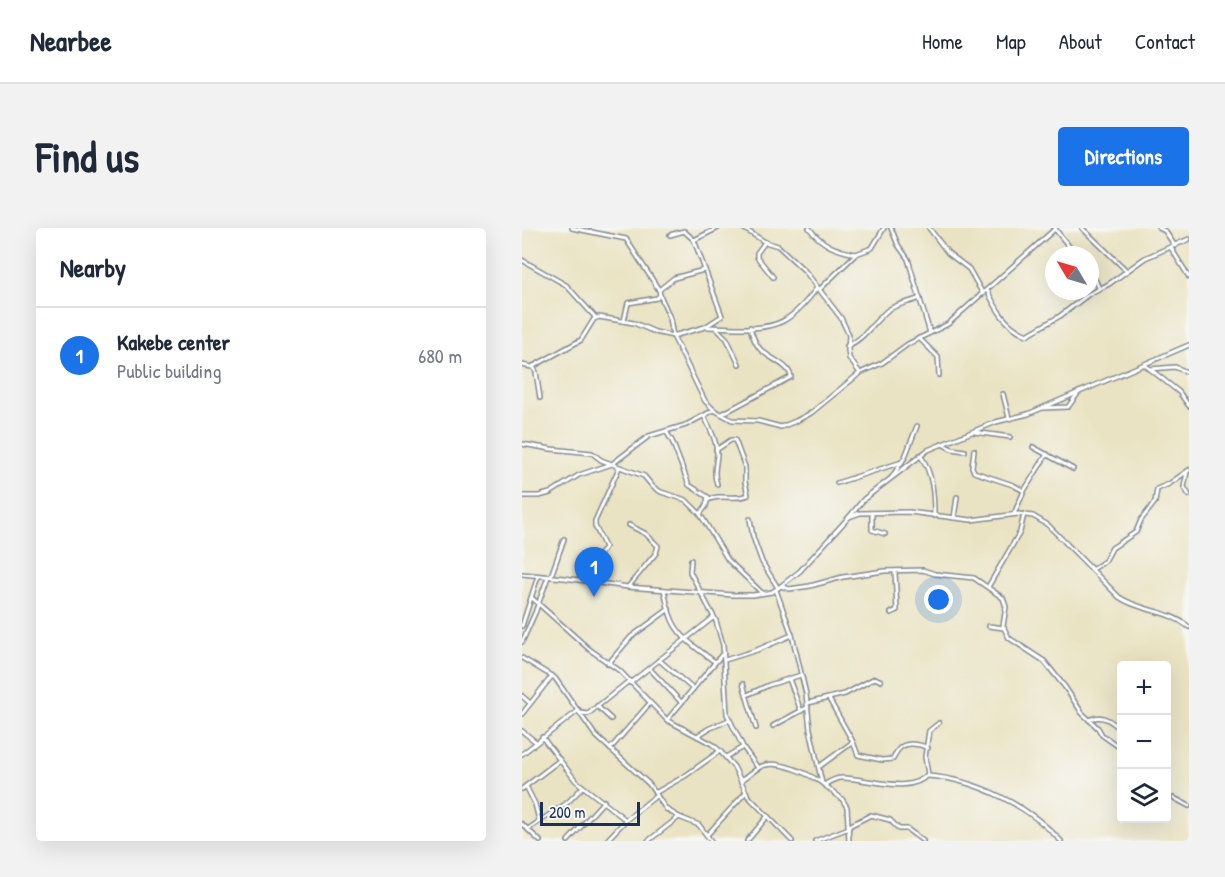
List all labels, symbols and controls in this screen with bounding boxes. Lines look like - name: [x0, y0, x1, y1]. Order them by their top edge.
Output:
- text: Nearbee: [30, 22, 112, 60]
- text: Home: [922, 27, 963, 56]
- text: Map: [996, 27, 1026, 56]
- text: About: [1059, 27, 1102, 56]
- text: Contact: [1135, 27, 1195, 56]
- button: Directions: [1058, 127, 1189, 186]
- text: Find us: [36, 128, 139, 185]
- north arrow: [1045, 246, 1099, 300]
- text: Nearby: [60, 250, 126, 285]
- text: Kakebe center: [117, 327, 230, 357]
- text: 1: [76, 342, 83, 369]
- text: 680 m: [418, 342, 462, 369]
- text: Public building: [117, 357, 221, 384]
- pin: 1: [574, 548, 614, 597]
- your location: [924, 585, 953, 614]
- map controls: [1117, 661, 1171, 823]
- button: +: [1117, 661, 1171, 715]
- button: −: [1117, 715, 1171, 769]
- button: layers: [1117, 769, 1171, 823]
- scale bar: [540, 799, 640, 826]
- text: 200 m: [549, 801, 585, 823]

